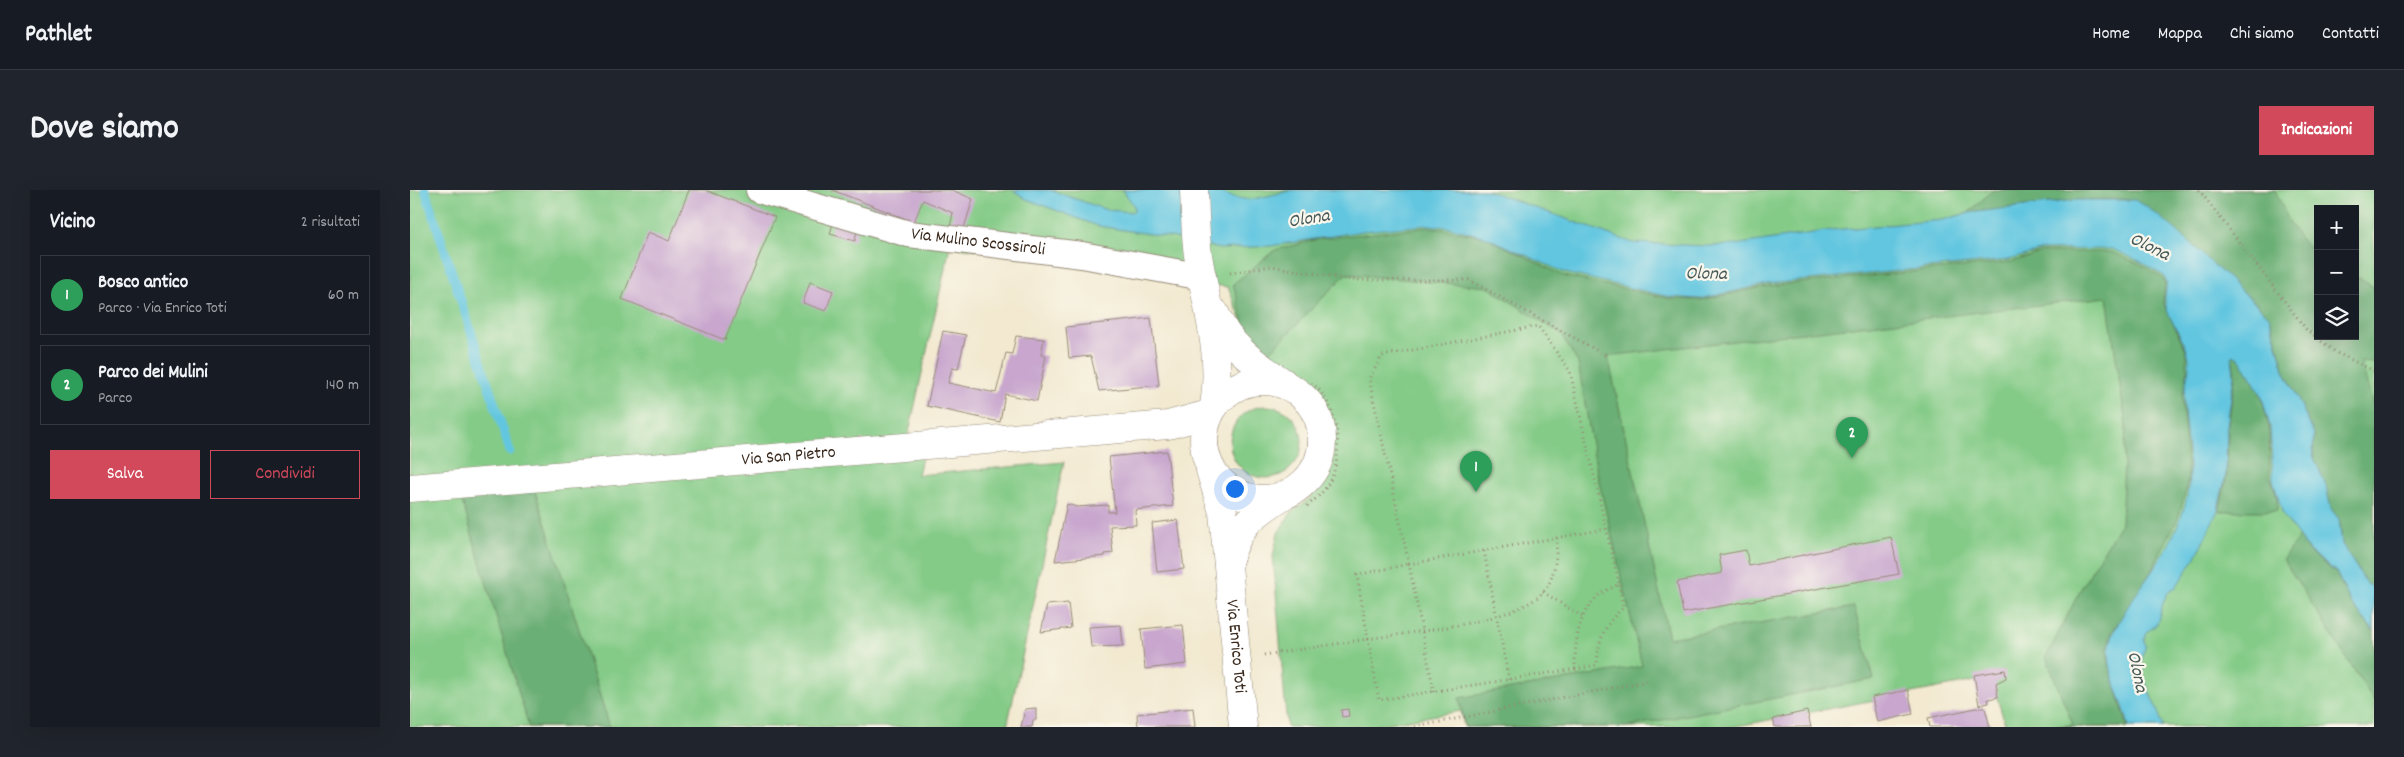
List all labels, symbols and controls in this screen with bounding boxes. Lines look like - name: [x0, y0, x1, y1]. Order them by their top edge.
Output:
- text: Pathlet: [25, 18, 92, 52]
- text: Home: [2092, 22, 2130, 47]
- text: Mappa: [2158, 22, 2202, 47]
- text: Chi siamo: [2230, 22, 2294, 47]
- text: Contatti: [2322, 22, 2379, 47]
- text: Dove siamo: [30, 105, 179, 155]
- button: Indicazioni: [2259, 106, 2374, 155]
- water label: Olona: [1286, 203, 1333, 237]
- map controls: [2314, 205, 2359, 340]
- button: +: [2314, 205, 2359, 250]
- text: Vicino: [50, 208, 95, 238]
- text: 2 risultati: [301, 211, 360, 234]
- street label: Via Mulino Scossiroli: [910, 222, 1047, 263]
- water label: Olona: [2124, 227, 2175, 270]
- button: −: [2314, 250, 2359, 295]
- water label: Olona: [1685, 261, 1728, 289]
- text: Bosco antico: [98, 270, 188, 297]
- text: 1: [65, 284, 69, 307]
- text: 60 m: [328, 284, 359, 307]
- button: layers: [2314, 295, 2359, 340]
- text: Parco · Via Enrico Toti: [98, 297, 227, 320]
- text: Parco dei Mulini: [98, 360, 208, 387]
- text: 2: [64, 374, 71, 397]
- text: 140 m: [325, 374, 359, 397]
- text: Parco: [98, 387, 132, 410]
- pin: 2: [1836, 417, 1868, 458]
- street label: Via San Pietro: [741, 440, 837, 473]
- button: Salva: [50, 450, 200, 499]
- button: Condividi: [210, 450, 360, 499]
- pin: 1: [1460, 451, 1492, 492]
- your location: [1222, 476, 1248, 502]
- street label: Via Enrico Toti: [1219, 598, 1252, 694]
- water label: Olona: [2118, 649, 2154, 696]

